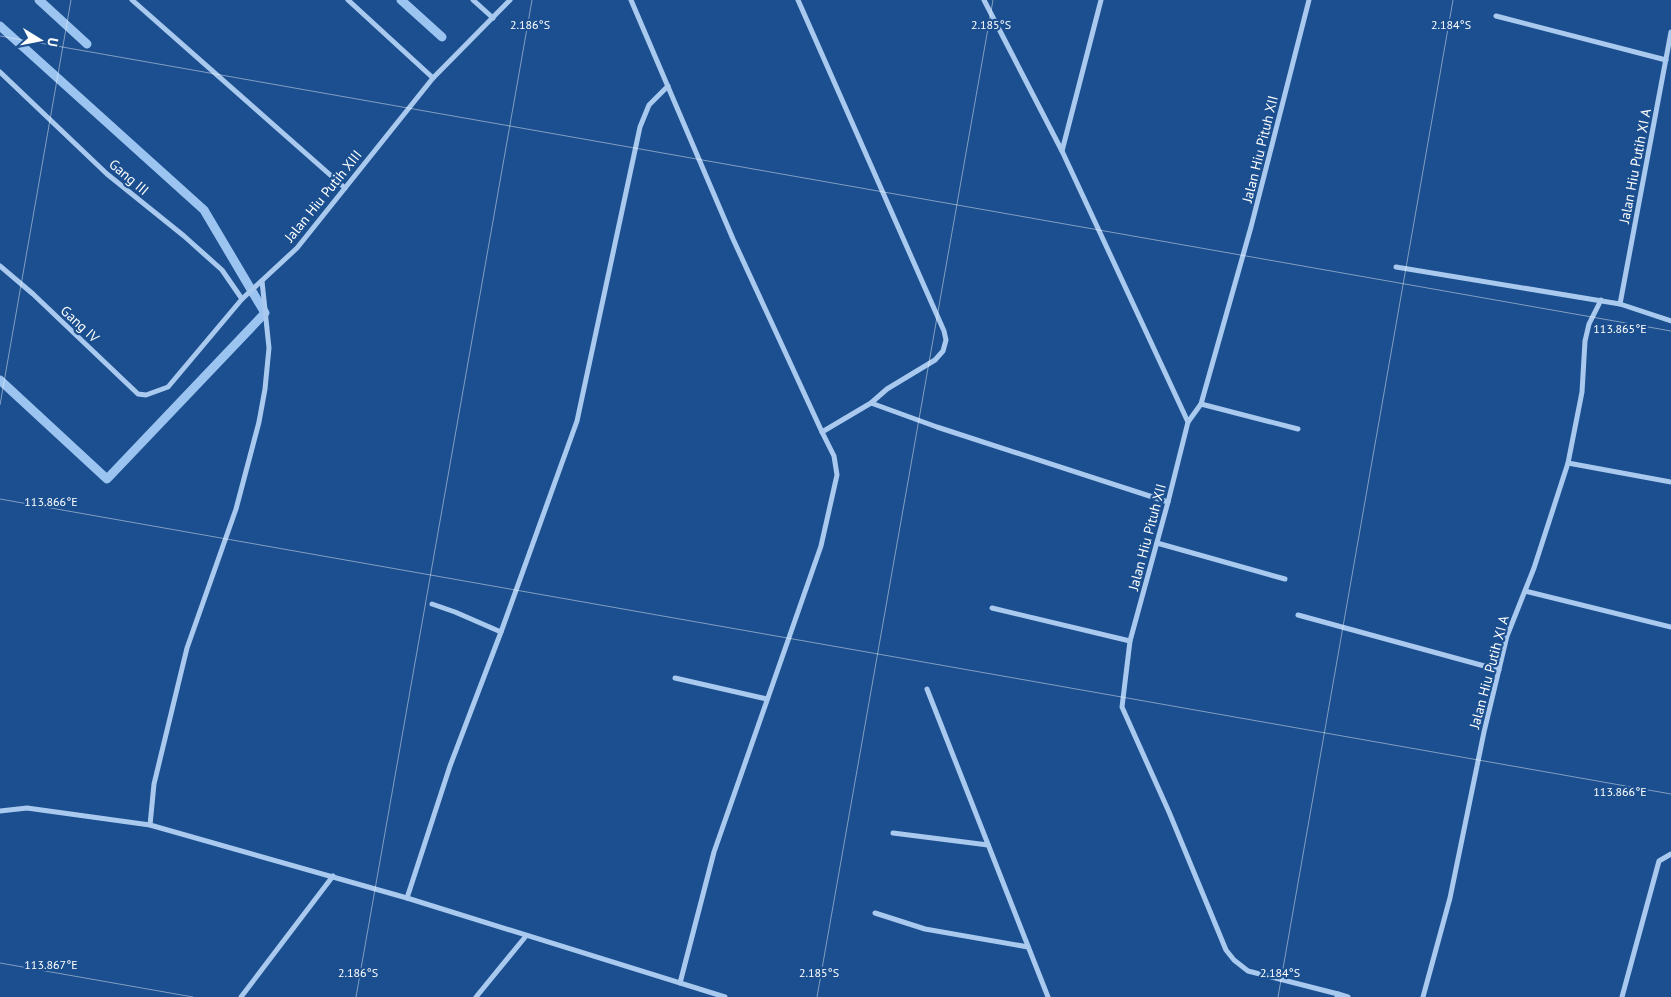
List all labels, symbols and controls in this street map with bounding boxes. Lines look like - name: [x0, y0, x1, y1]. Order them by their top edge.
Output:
- north arrow: [15, 15, 65, 65]
- text: 2.186°S: [510, 17, 550, 32]
- text: 2.185°S: [971, 17, 1011, 32]
- text: 2.184°S: [1431, 17, 1471, 32]
- text: U: [43, 36, 62, 48]
- street label: Jalan Hiu Pituh XII: [1238, 94, 1282, 205]
- street label: Jalan Hiu Putih XI A: [1615, 106, 1655, 226]
- street label: Jalan Hiu Putih XIII: [280, 146, 366, 246]
- street label: Gang III: [105, 155, 153, 199]
- street label: Gang IV: [57, 302, 103, 346]
- text: 113.865°E: [1593, 321, 1647, 336]
- street label: Jalan Hiu Pituh XII: [1124, 482, 1170, 593]
- text: 113.866°E: [24, 494, 78, 509]
- street label: Jalan Hiu Putih XI A: [1465, 613, 1513, 732]
- text: 113.866°E: [1593, 784, 1647, 799]
- text: 113.867°E: [24, 957, 78, 972]
- text: 2.186°S: [338, 965, 378, 980]
- text: 2.185°S: [799, 965, 839, 980]
- text: 2.184°S: [1260, 965, 1300, 980]

